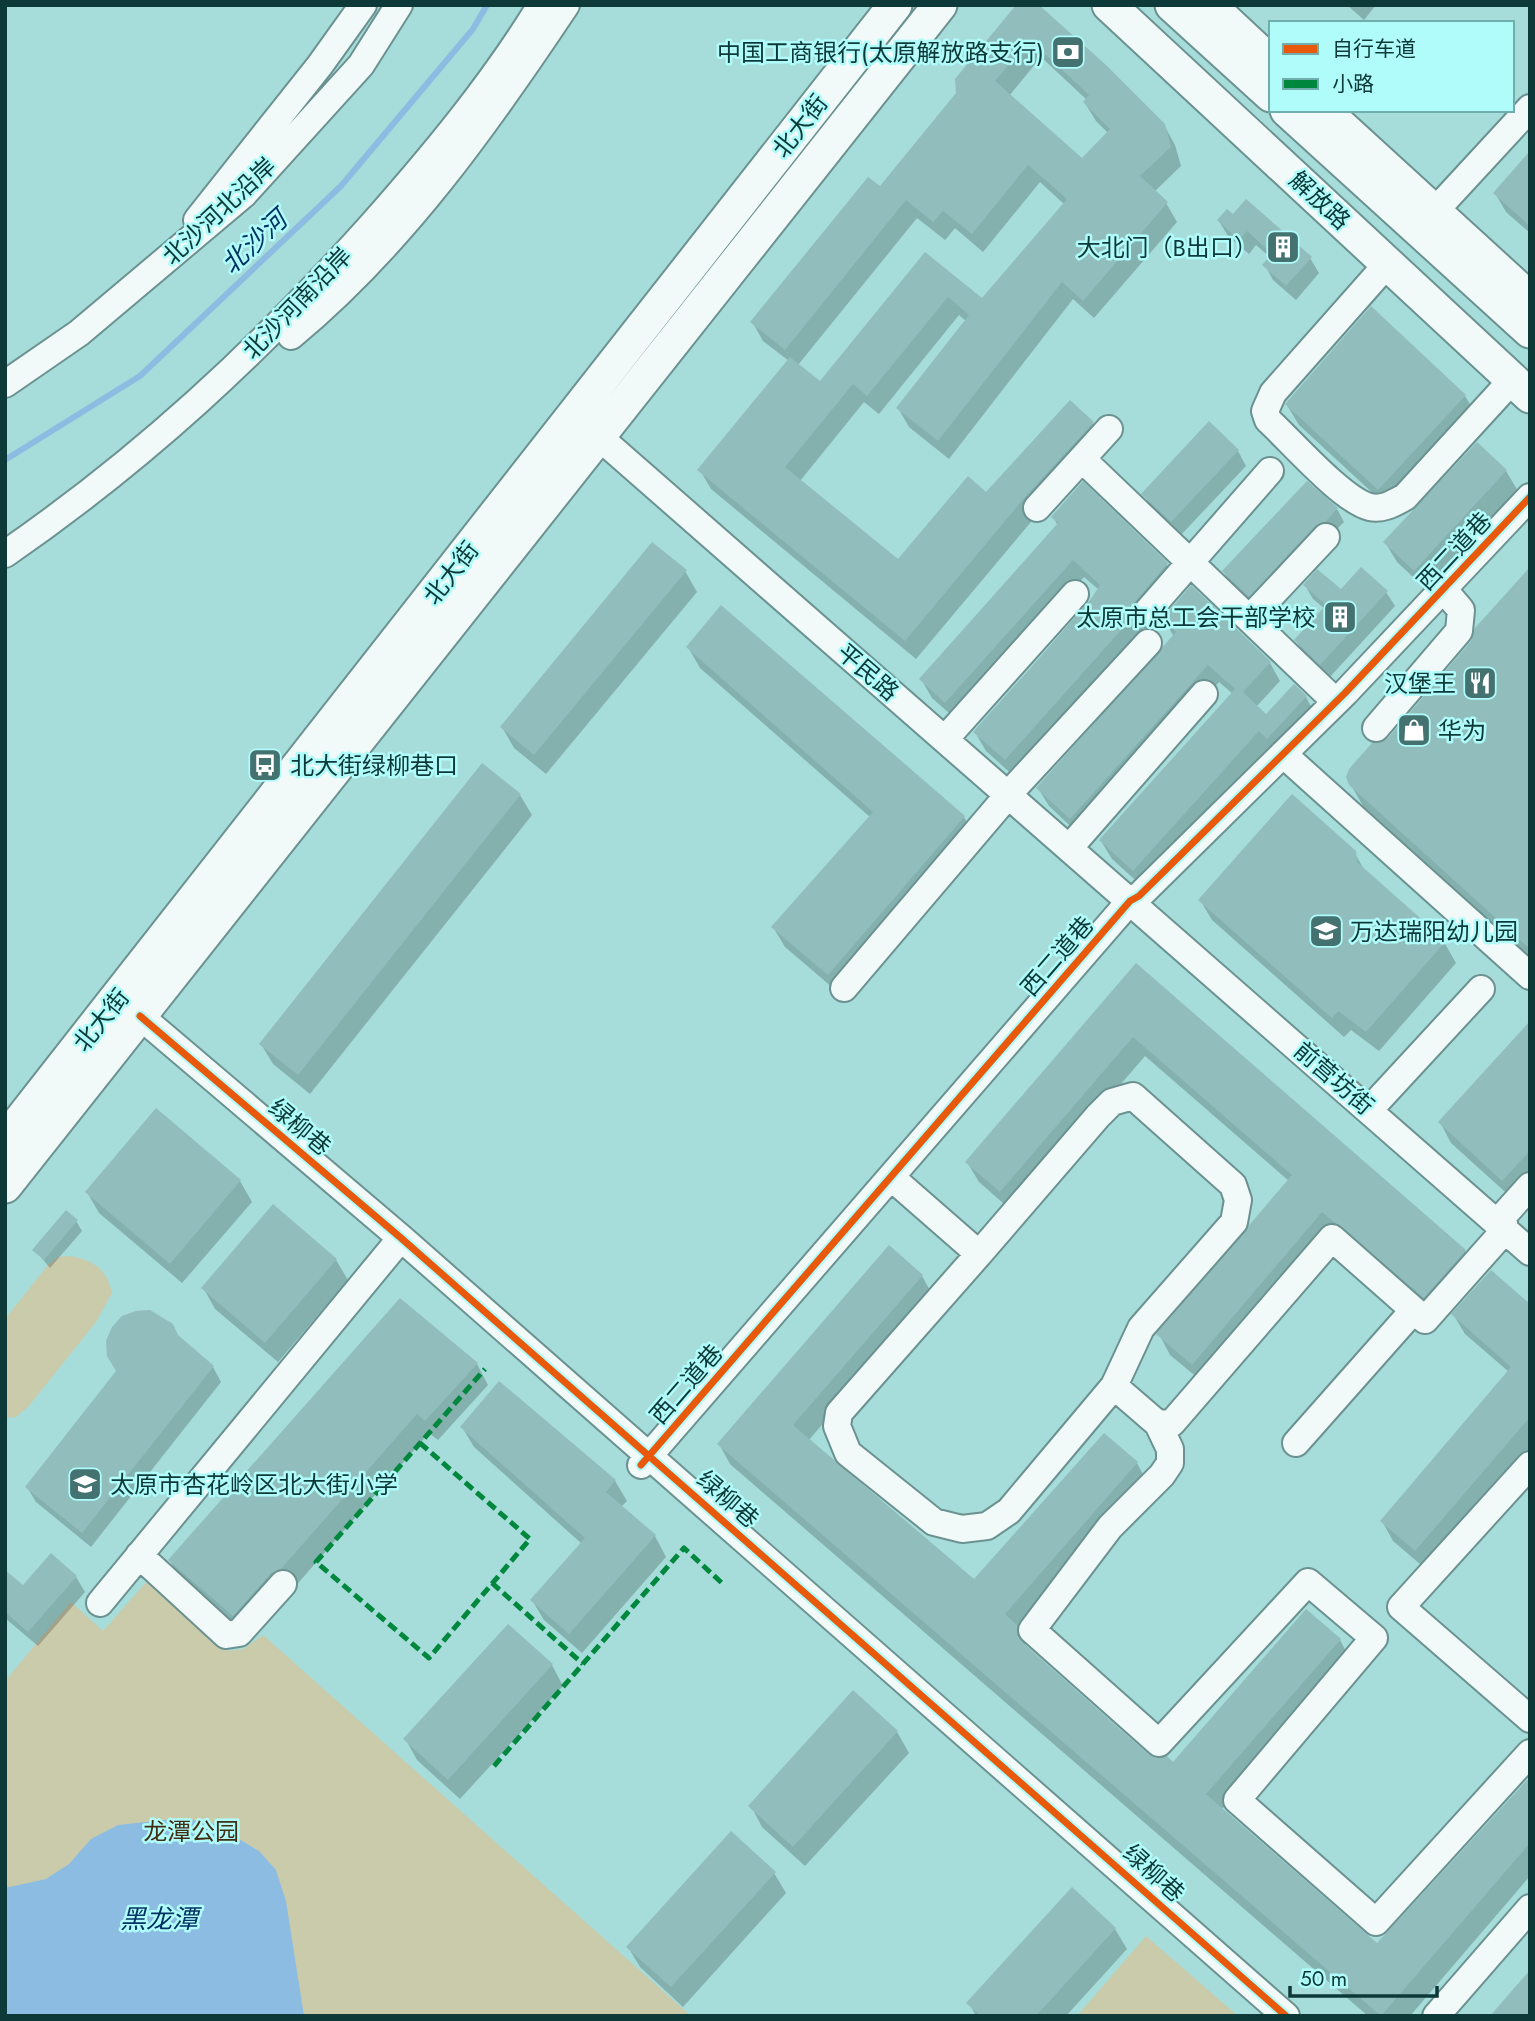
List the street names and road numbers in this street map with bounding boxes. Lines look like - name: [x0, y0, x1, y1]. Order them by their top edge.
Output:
- street label: 北大街: [764, 87, 836, 165]
- street label: 北沙河北沿岸: [157, 151, 281, 271]
- street label: 解放路: [1282, 163, 1358, 237]
- street label: 北沙河南沿岸: [234, 239, 360, 367]
- street label: 西二道巷: [1408, 504, 1500, 598]
- street label: 北大街: [415, 534, 487, 612]
- street label: 平民路: [829, 635, 907, 709]
- street label: 西二道巷: [1012, 908, 1102, 1004]
- street label: 北大街: [65, 981, 137, 1059]
- street label: 前营坊街: [1286, 1033, 1382, 1123]
- street label: 绿柳巷: [261, 1090, 339, 1164]
- street label: 西二道巷: [641, 1336, 731, 1432]
- street label: 绿柳巷: [689, 1462, 767, 1536]
- street label: 绿柳巷: [1116, 1836, 1192, 1910]

